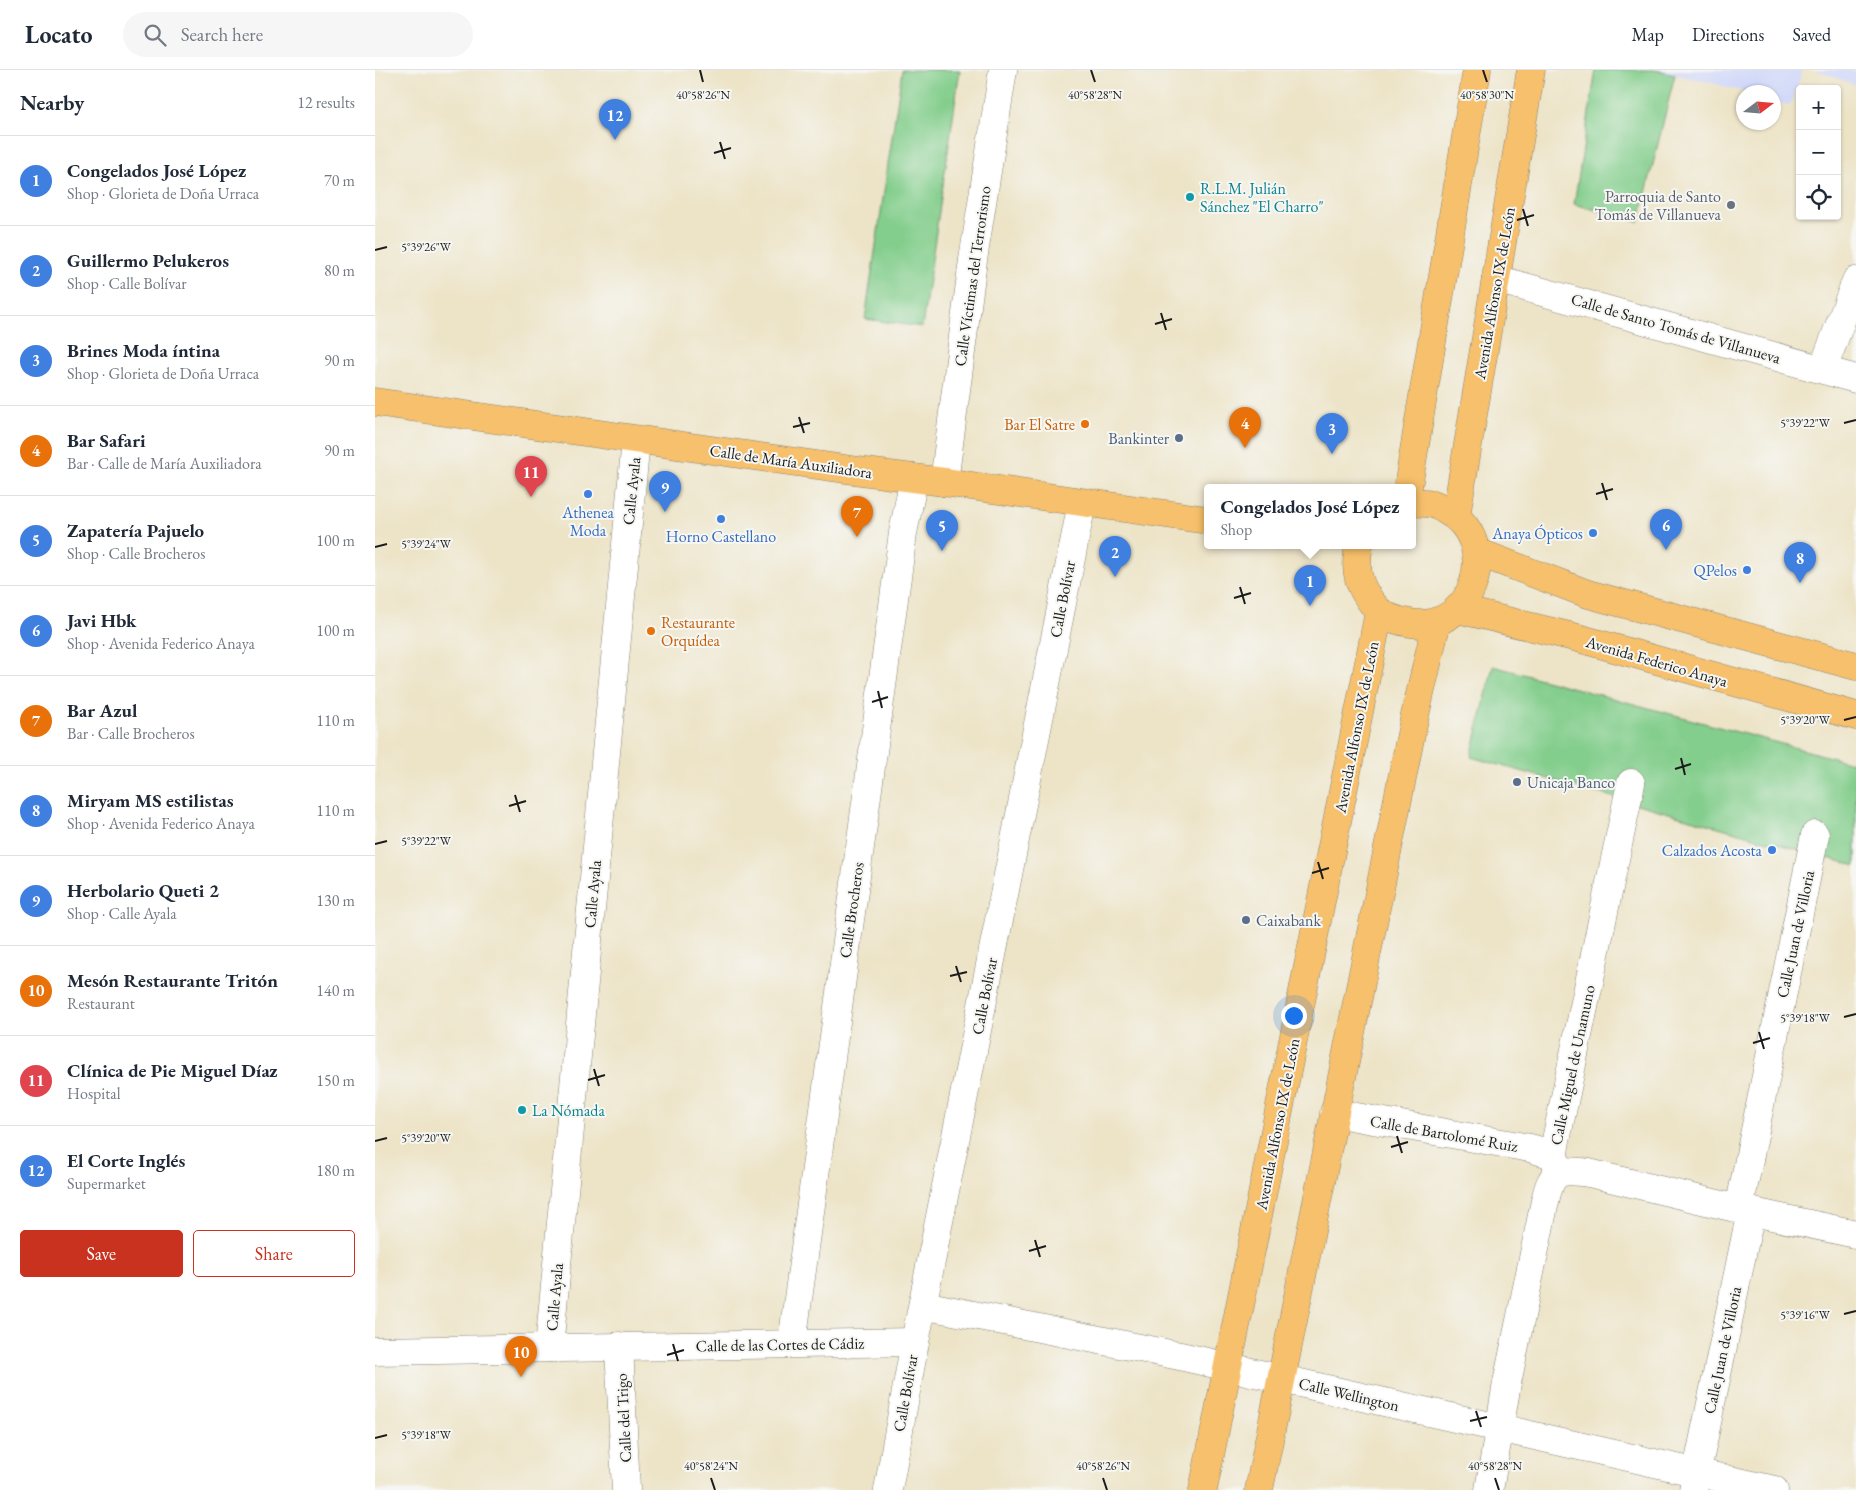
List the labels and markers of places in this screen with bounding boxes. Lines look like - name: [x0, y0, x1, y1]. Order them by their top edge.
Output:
- pin: 12: [599, 99, 631, 140]
- place label: R.L.M. Julián Sánchez "El Charro": [1200, 178, 1324, 217]
- place label: Parroquia de Santo Tomás de Villanueva: [1595, 186, 1722, 225]
- marker: R.L.M. Julián Sánchez "El Charro": [1184, 191, 1196, 203]
- marker: Parroquia de Santo Tomás de Villanueva: [1725, 199, 1737, 211]
- pin: 4: [1229, 407, 1261, 448]
- pin: 3: [1316, 413, 1348, 454]
- place label: Bar El Satre: [1004, 414, 1075, 435]
- marker: Bar El Satre: [1079, 418, 1091, 430]
- place label: Bankinter: [1108, 428, 1170, 449]
- marker: Bankinter: [1173, 432, 1185, 444]
- pin: 11: [515, 456, 547, 497]
- pin: 9: [649, 471, 681, 512]
- marker: Athenea Moda: [582, 488, 594, 500]
- pin: 7: [841, 496, 873, 537]
- place label: Athenea Moda: [561, 502, 614, 541]
- pin: 6: [1650, 509, 1682, 550]
- pin: 5: [926, 510, 958, 551]
- marker: Horno Castellano: [715, 513, 727, 525]
- place label: Anaya Ópticos: [1491, 523, 1583, 544]
- place label: Horno Castellano: [666, 526, 776, 547]
- marker: Anaya Ópticos: [1587, 527, 1599, 539]
- pin: 2: [1099, 536, 1131, 577]
- pin: 8: [1784, 542, 1816, 583]
- place label: QPelos: [1694, 560, 1737, 581]
- marker: QPelos: [1741, 564, 1753, 576]
- pin: 1: [1294, 565, 1326, 606]
- place label: Restaurante Orquídea: [661, 612, 735, 651]
- marker: Restaurante Orquídea: [645, 625, 657, 637]
- place label: Unicaja Banco: [1527, 772, 1615, 793]
- marker: Unicaja Banco: [1511, 776, 1523, 788]
- place label: Calzados Acosta: [1662, 840, 1763, 861]
- marker: Calzados Acosta: [1766, 844, 1778, 856]
- place label: Caixabank: [1256, 910, 1321, 931]
- marker: Caixabank: [1240, 914, 1252, 926]
- place label: La Nómada: [532, 1100, 605, 1121]
- marker: La Nómada: [516, 1104, 528, 1116]
- pin: 10: [505, 1336, 537, 1377]

